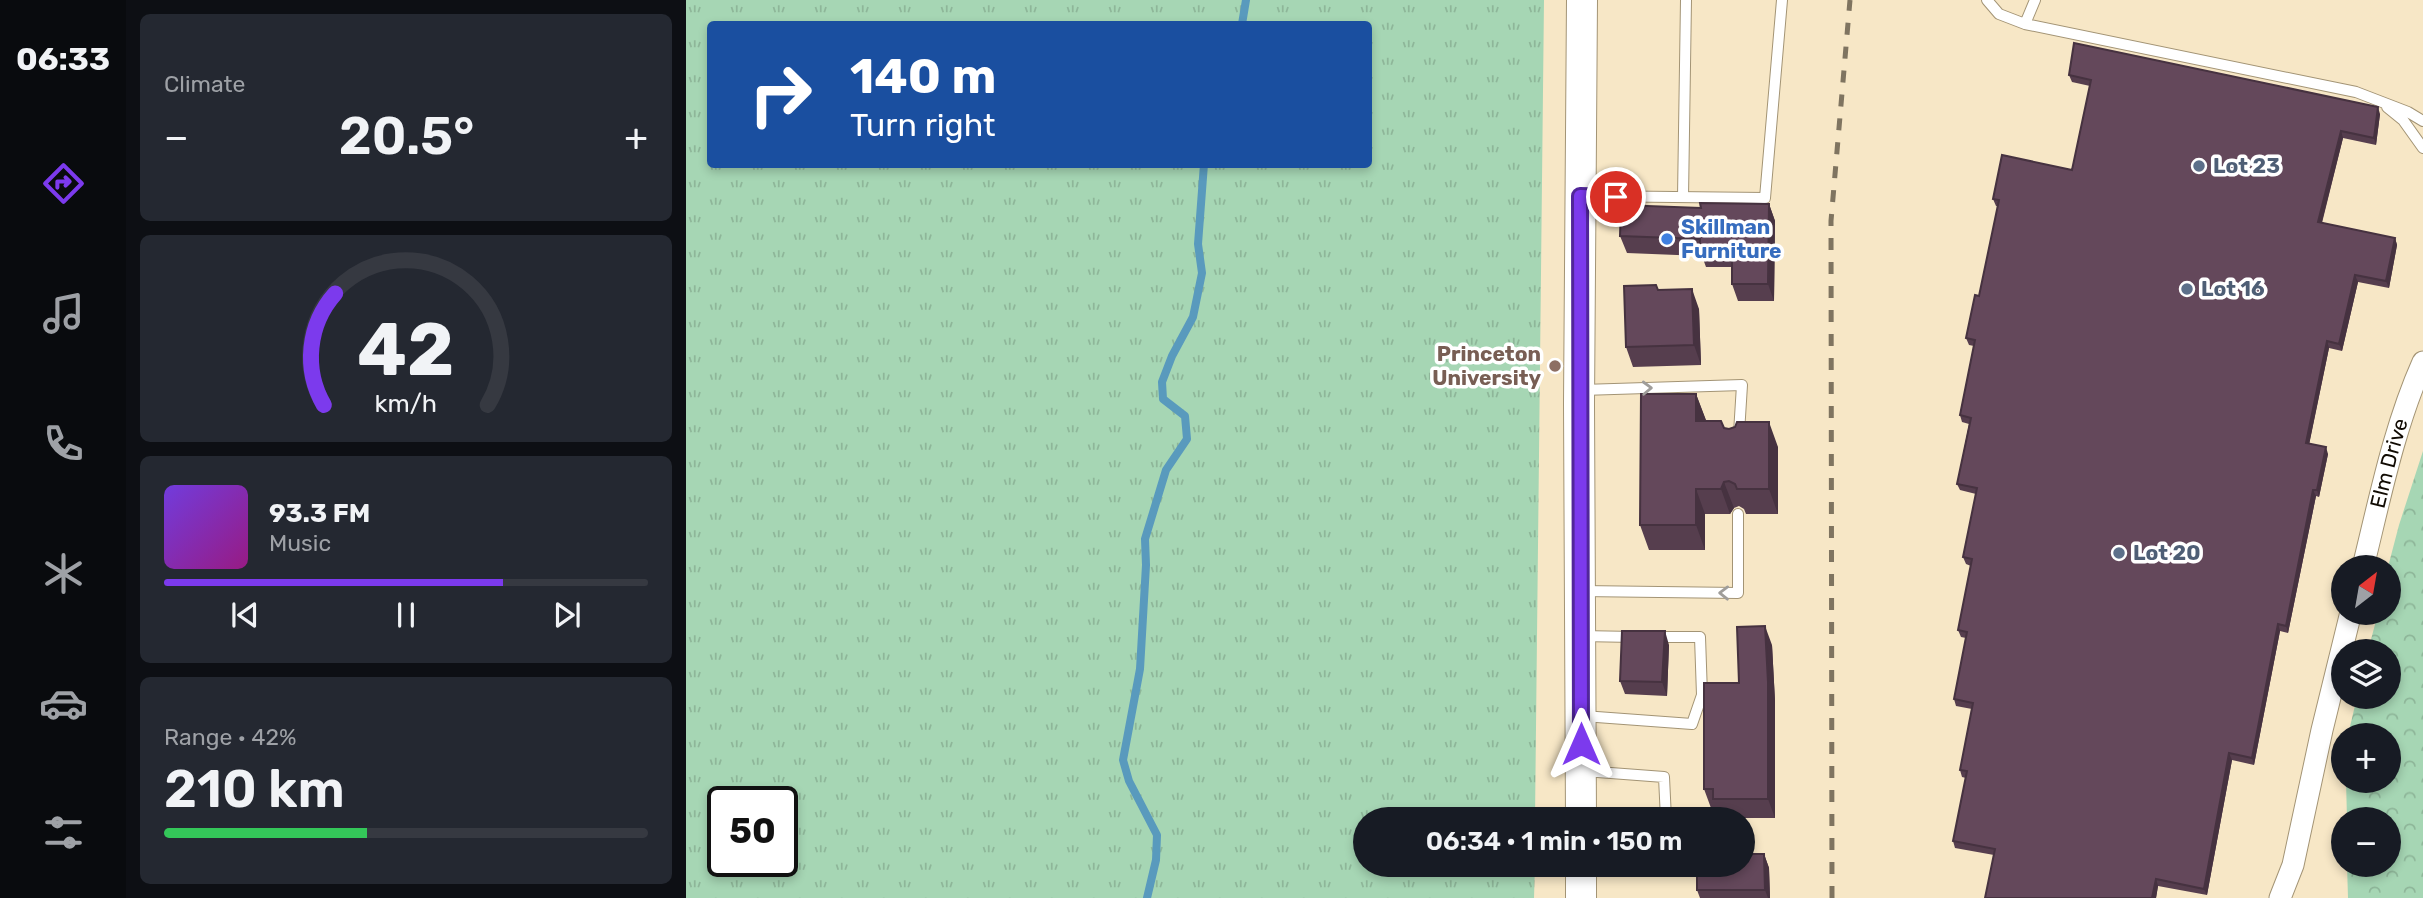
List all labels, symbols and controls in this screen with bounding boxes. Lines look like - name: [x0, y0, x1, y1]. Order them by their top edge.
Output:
- text: 06:33: [16, 40, 110, 78]
- text: 140 m: [850, 47, 996, 105]
- icon: right: [735, 49, 826, 140]
- text: Climate: [164, 70, 245, 98]
- text: 20.5°: [339, 105, 474, 167]
- text: Turn right: [850, 106, 995, 144]
- text: −: [164, 114, 189, 160]
- text: +: [624, 114, 648, 160]
- place label: Lot 23: [2213, 153, 2280, 178]
- marker: Lot 23: [2191, 158, 2207, 174]
- icon: directions: [39, 159, 88, 208]
- pin: [1586, 167, 1646, 227]
- icon: arrive: [1597, 178, 1635, 216]
- place label: Skillman Furniture: [1681, 214, 1782, 263]
- marker: Skillman Furniture: [1659, 231, 1675, 247]
- place label: Lot 16: [2201, 276, 2265, 301]
- marker: Lot 16: [2179, 281, 2195, 297]
- icon: music: [39, 289, 88, 338]
- text: 42: [357, 307, 455, 393]
- place label: Princeton University: [1432, 341, 1541, 390]
- marker: Princeton University: [1547, 358, 1563, 374]
- one-way arrow: [1642, 380, 1653, 395]
- text: km/h: [375, 388, 437, 417]
- street label: Elm Drive: [2365, 415, 2413, 511]
- icon: phone: [39, 419, 88, 468]
- text: 93.3 FM: [269, 498, 370, 529]
- text: Music: [269, 529, 331, 557]
- place label: Lot 20: [2133, 540, 2200, 565]
- marker: Lot 20: [2111, 545, 2127, 561]
- icon: climate: [39, 549, 88, 598]
- north arrow: [2331, 555, 2401, 625]
- map controls: [2331, 555, 2401, 877]
- one-way arrow: [1718, 585, 1729, 601]
- icon: previous: [226, 596, 264, 634]
- icon: pause: [387, 596, 425, 634]
- icon: next: [548, 596, 586, 634]
- button: layers: [2331, 639, 2401, 709]
- icon: car: [39, 679, 88, 728]
- position arrow: [1544, 707, 1618, 781]
- text: Range · 42%: [164, 723, 296, 751]
- button: +: [2331, 723, 2401, 793]
- text: 210 km: [164, 758, 345, 820]
- speed limit sign: 50: [707, 786, 798, 877]
- button: −: [2331, 807, 2401, 877]
- icon: filters: [39, 808, 88, 857]
- text: 06:34 · 1 min · 150 m: [1426, 826, 1682, 857]

